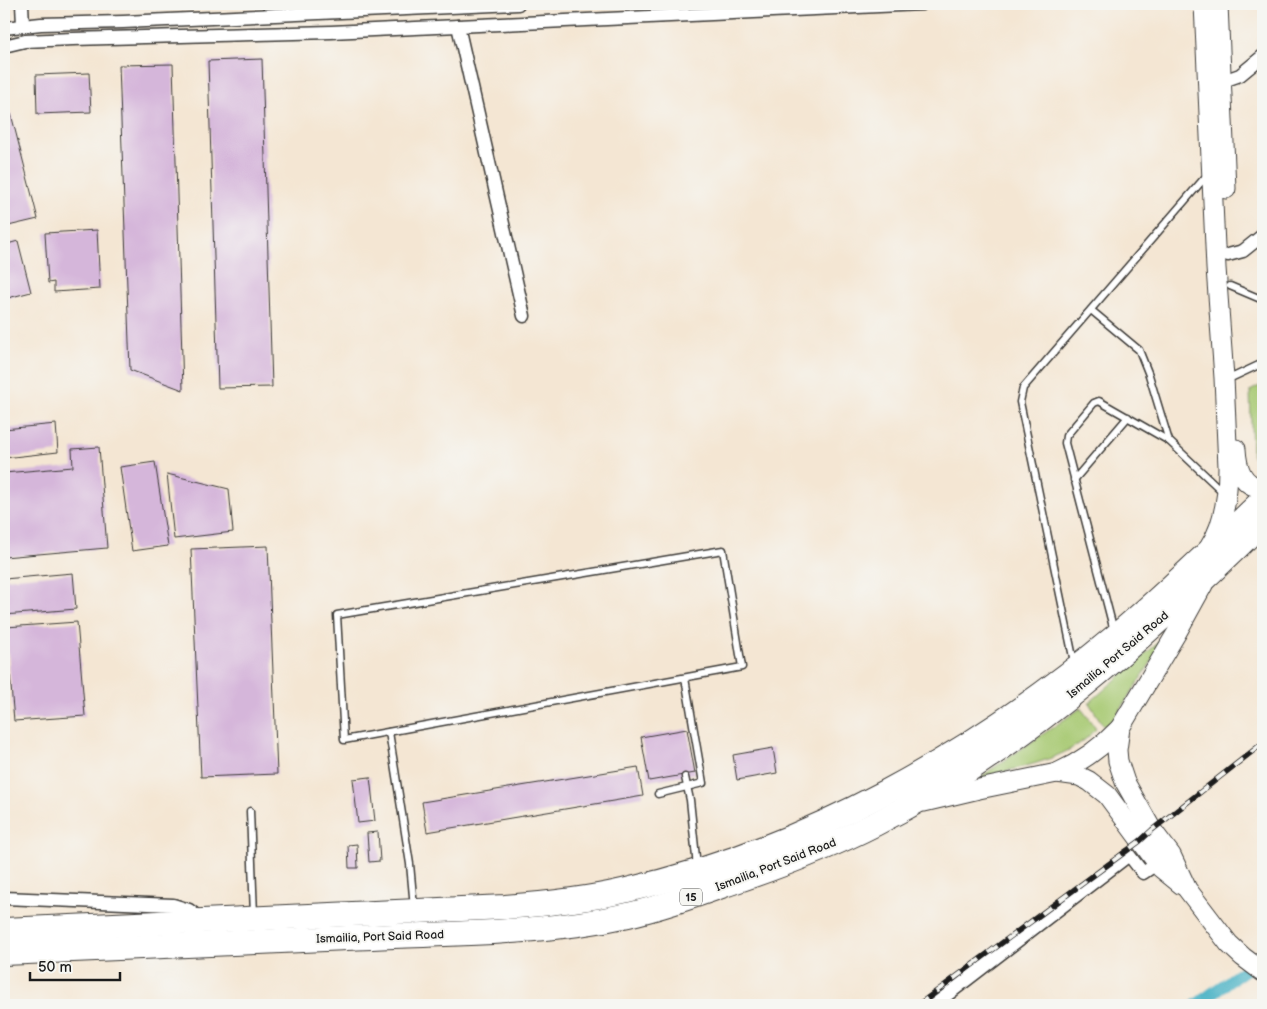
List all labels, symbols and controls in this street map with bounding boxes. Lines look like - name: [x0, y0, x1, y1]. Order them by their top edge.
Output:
- street label: Ismailia, Port Said Road: [1064, 608, 1172, 702]
- street label: Ismailia, Port Said Road: [714, 835, 839, 895]
- road number: 15: [680, 889, 702, 906]
- street label: Ismailia, Port Said Road: [316, 927, 444, 947]
- scale bar: [30, 949, 120, 981]
- text: 50 m: [38, 958, 72, 977]

